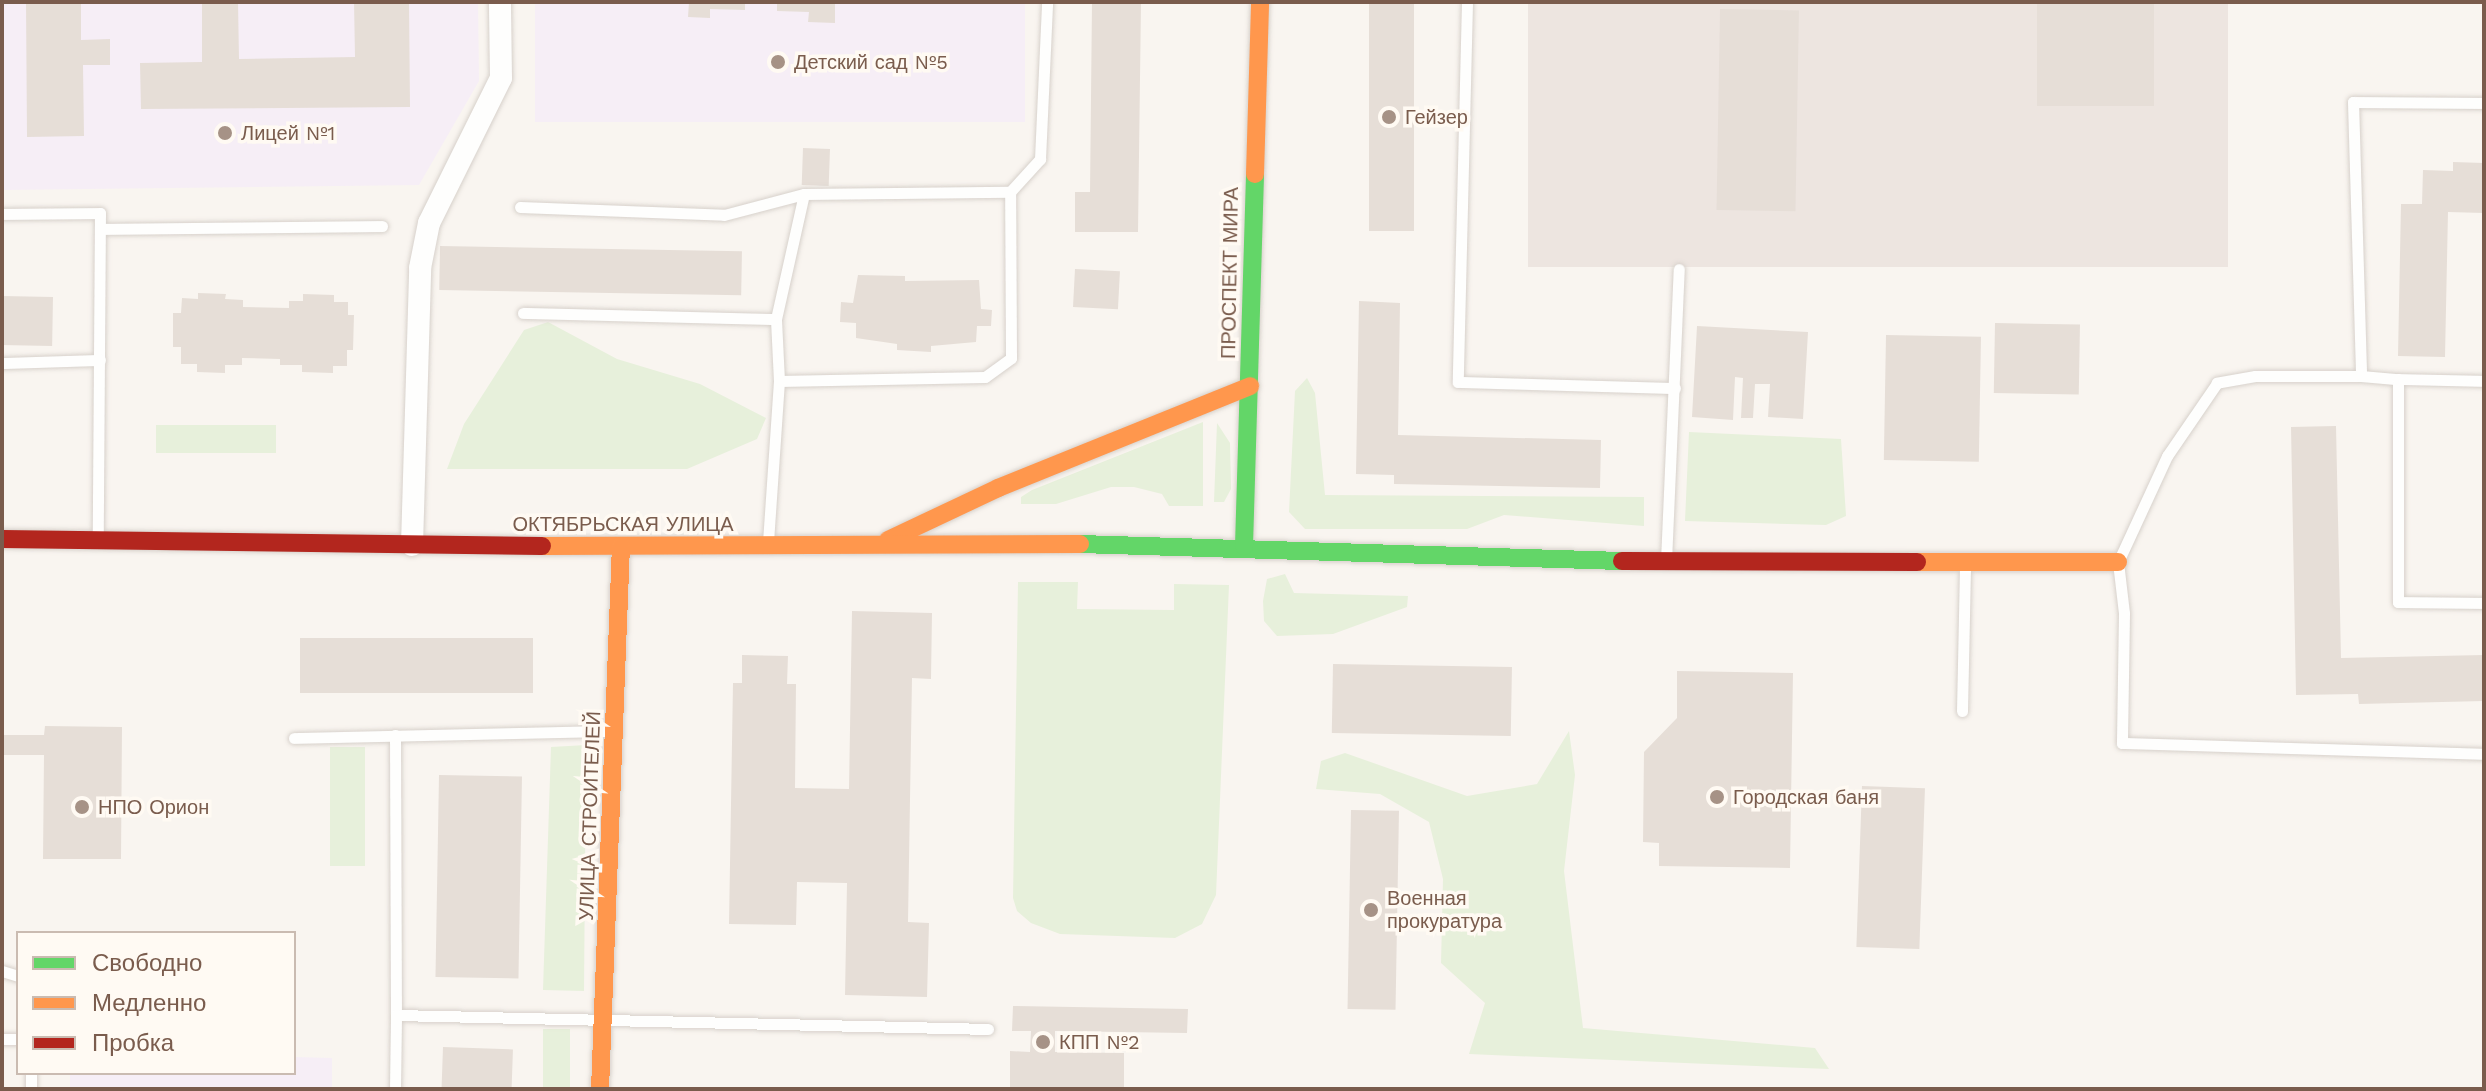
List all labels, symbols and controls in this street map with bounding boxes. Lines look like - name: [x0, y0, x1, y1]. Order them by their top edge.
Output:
- place label: Детский сад №5: [794, 50, 948, 74]
- marker: Детский сад №5: [769, 53, 787, 71]
- place label: Гейзер: [1405, 105, 1468, 129]
- marker: Гейзер: [1380, 108, 1398, 126]
- place label: Лицей №1: [241, 121, 335, 145]
- marker: Лицей №1: [216, 124, 234, 142]
- street label: ПРОСПЕКТ МИРА: [1217, 187, 1243, 359]
- street label: ОКТЯБРЬСКАЯ УЛИЦА: [513, 512, 733, 536]
- street label: УЛИЦА СТРОИТЕЛЕЙ: [574, 711, 606, 921]
- place label: Городская баня: [1733, 785, 1879, 809]
- marker: Городская баня: [1708, 788, 1726, 806]
- place label: НПО Орион: [98, 795, 209, 819]
- marker: НПО Орион: [73, 798, 91, 816]
- place label: Военная прокуратура: [1387, 886, 1502, 933]
- marker: Военная прокуратура: [1362, 901, 1380, 919]
- legend: [16, 931, 296, 1075]
- text: Свободно: [92, 949, 202, 977]
- text: Медленно: [92, 989, 206, 1017]
- text: Пробка: [92, 1029, 174, 1057]
- place label: КПП №2: [1059, 1030, 1140, 1054]
- marker: КПП №2: [1034, 1033, 1052, 1051]

